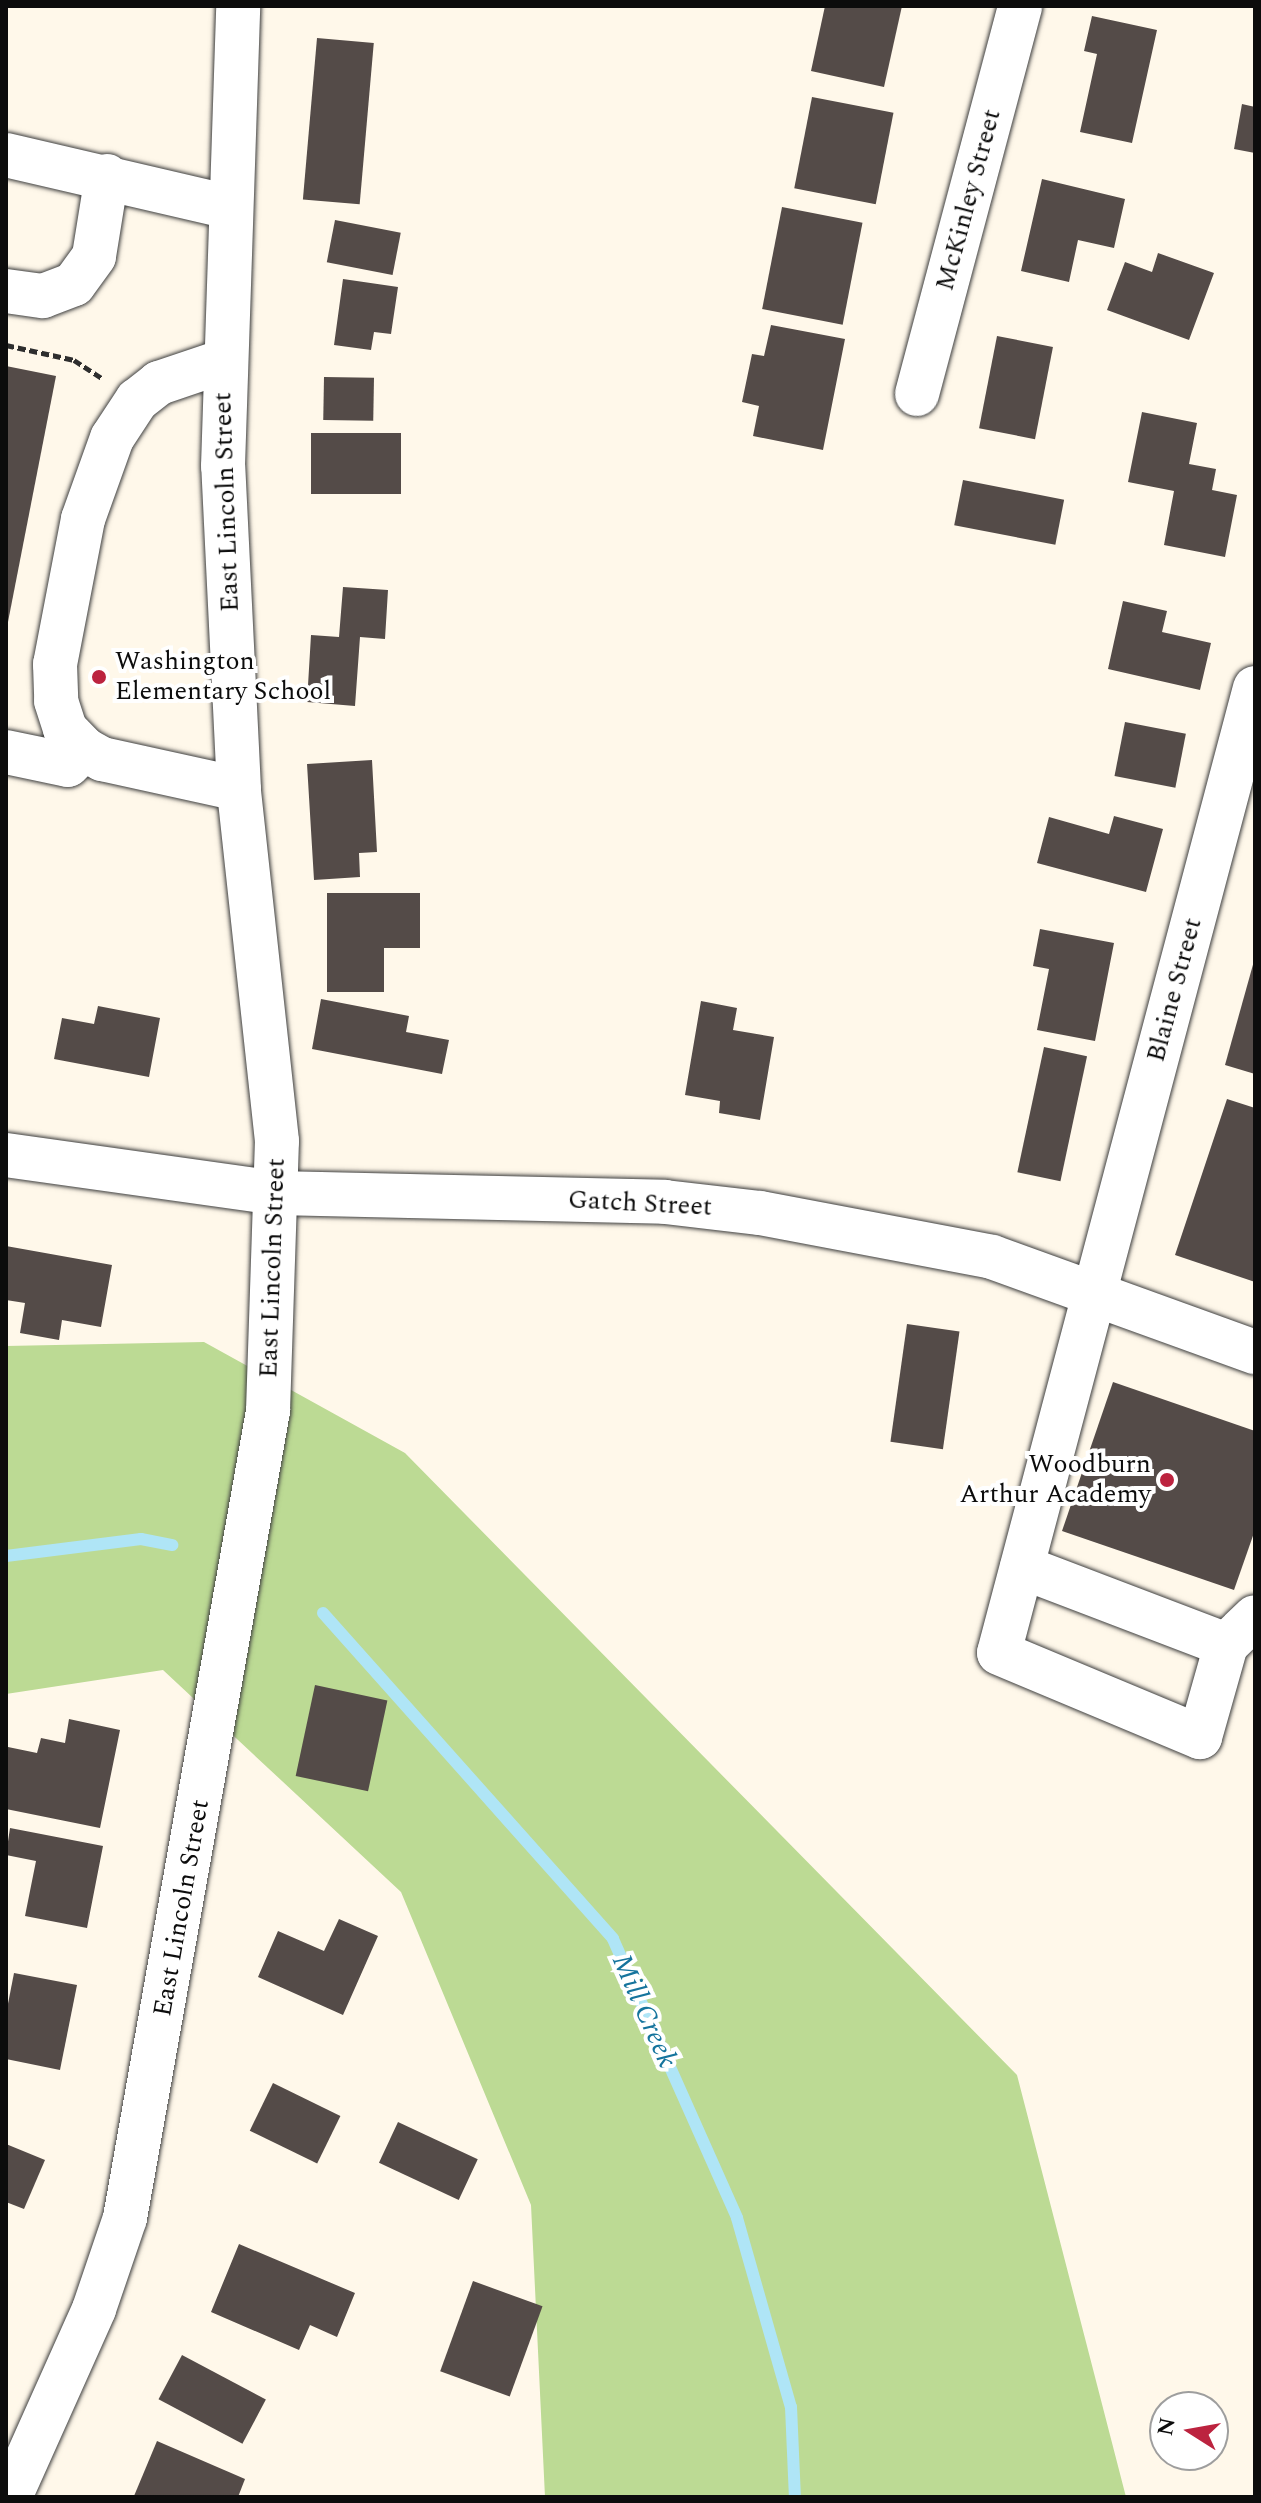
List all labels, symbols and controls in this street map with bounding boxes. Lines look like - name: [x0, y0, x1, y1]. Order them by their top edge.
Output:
- street label: McKinley Street: [930, 106, 1008, 294]
- street label: East Lincoln Street: [208, 392, 246, 612]
- place label: Washington Elementary School: [115, 646, 331, 708]
- marker: Washington Elementary School: [90, 668, 108, 686]
- street label: Blaine Street: [1141, 915, 1209, 1065]
- street label: East Lincoln Street: [254, 1158, 292, 1378]
- street label: Gatch Street: [567, 1185, 713, 1223]
- place label: Woodburn Arthur Academy: [960, 1449, 1151, 1510]
- marker: Woodburn Arthur Academy: [1158, 1471, 1176, 1489]
- street label: East Lincoln Street: [148, 1797, 216, 2019]
- water label: Mill Creek: [604, 1949, 684, 2073]
- north arrow: [1149, 2391, 1229, 2471]
- text: N: [1149, 2415, 1185, 2439]

